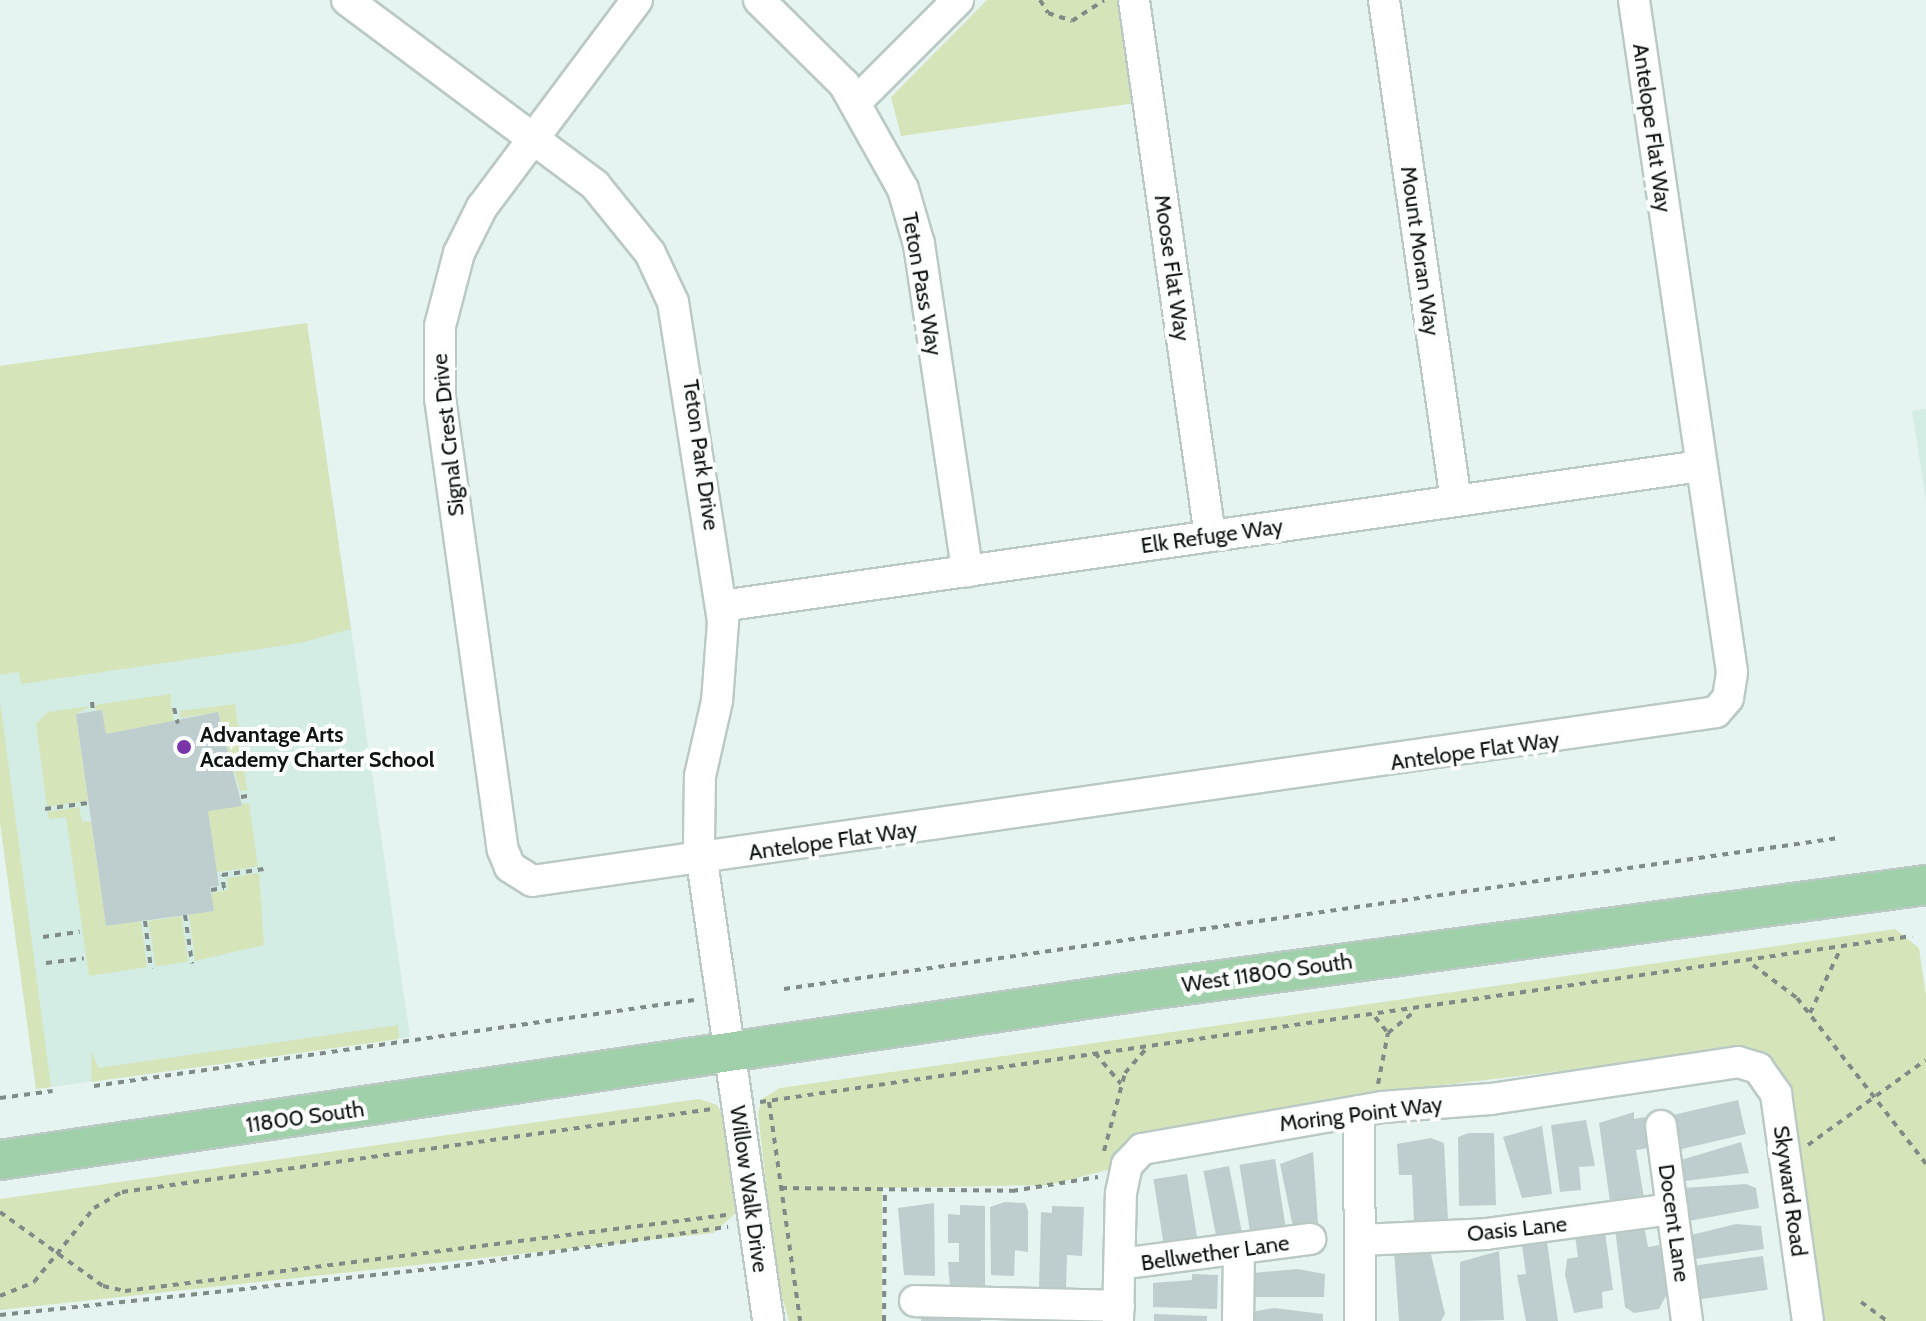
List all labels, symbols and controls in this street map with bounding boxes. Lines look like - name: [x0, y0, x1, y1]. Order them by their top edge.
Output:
- street label: Antelope Flat Way: [1627, 42, 1677, 214]
- street label: Mount Moran Way: [1395, 164, 1445, 338]
- street label: Moose Flat Way: [1149, 193, 1195, 343]
- street label: Teton Pass Way: [896, 210, 948, 358]
- street label: Signal Crest Drive: [426, 352, 470, 518]
- street label: Teton Park Drive: [677, 378, 725, 532]
- street label: Elk Refuge Way: [1139, 513, 1285, 559]
- place label: Advantage Arts Academy Charter School: [200, 721, 434, 772]
- street label: Antelope Flat Way: [1389, 726, 1561, 776]
- marker: Advantage Arts Academy Charter School: [175, 738, 193, 756]
- street label: Antelope Flat Way: [747, 816, 919, 866]
- street label: West 11800 South: [1180, 948, 1354, 998]
- street label: Moring Point Way: [1278, 1091, 1444, 1137]
- street label: 11800 South: [244, 1096, 366, 1138]
- street label: Willow Walk Drive: [724, 1104, 774, 1274]
- street label: Skyward Road: [1768, 1124, 1812, 1258]
- street label: Docent Lane: [1653, 1162, 1695, 1284]
- street label: Oasis Lane: [1466, 1211, 1568, 1247]
- street label: Bellwether Lane: [1139, 1230, 1291, 1276]

